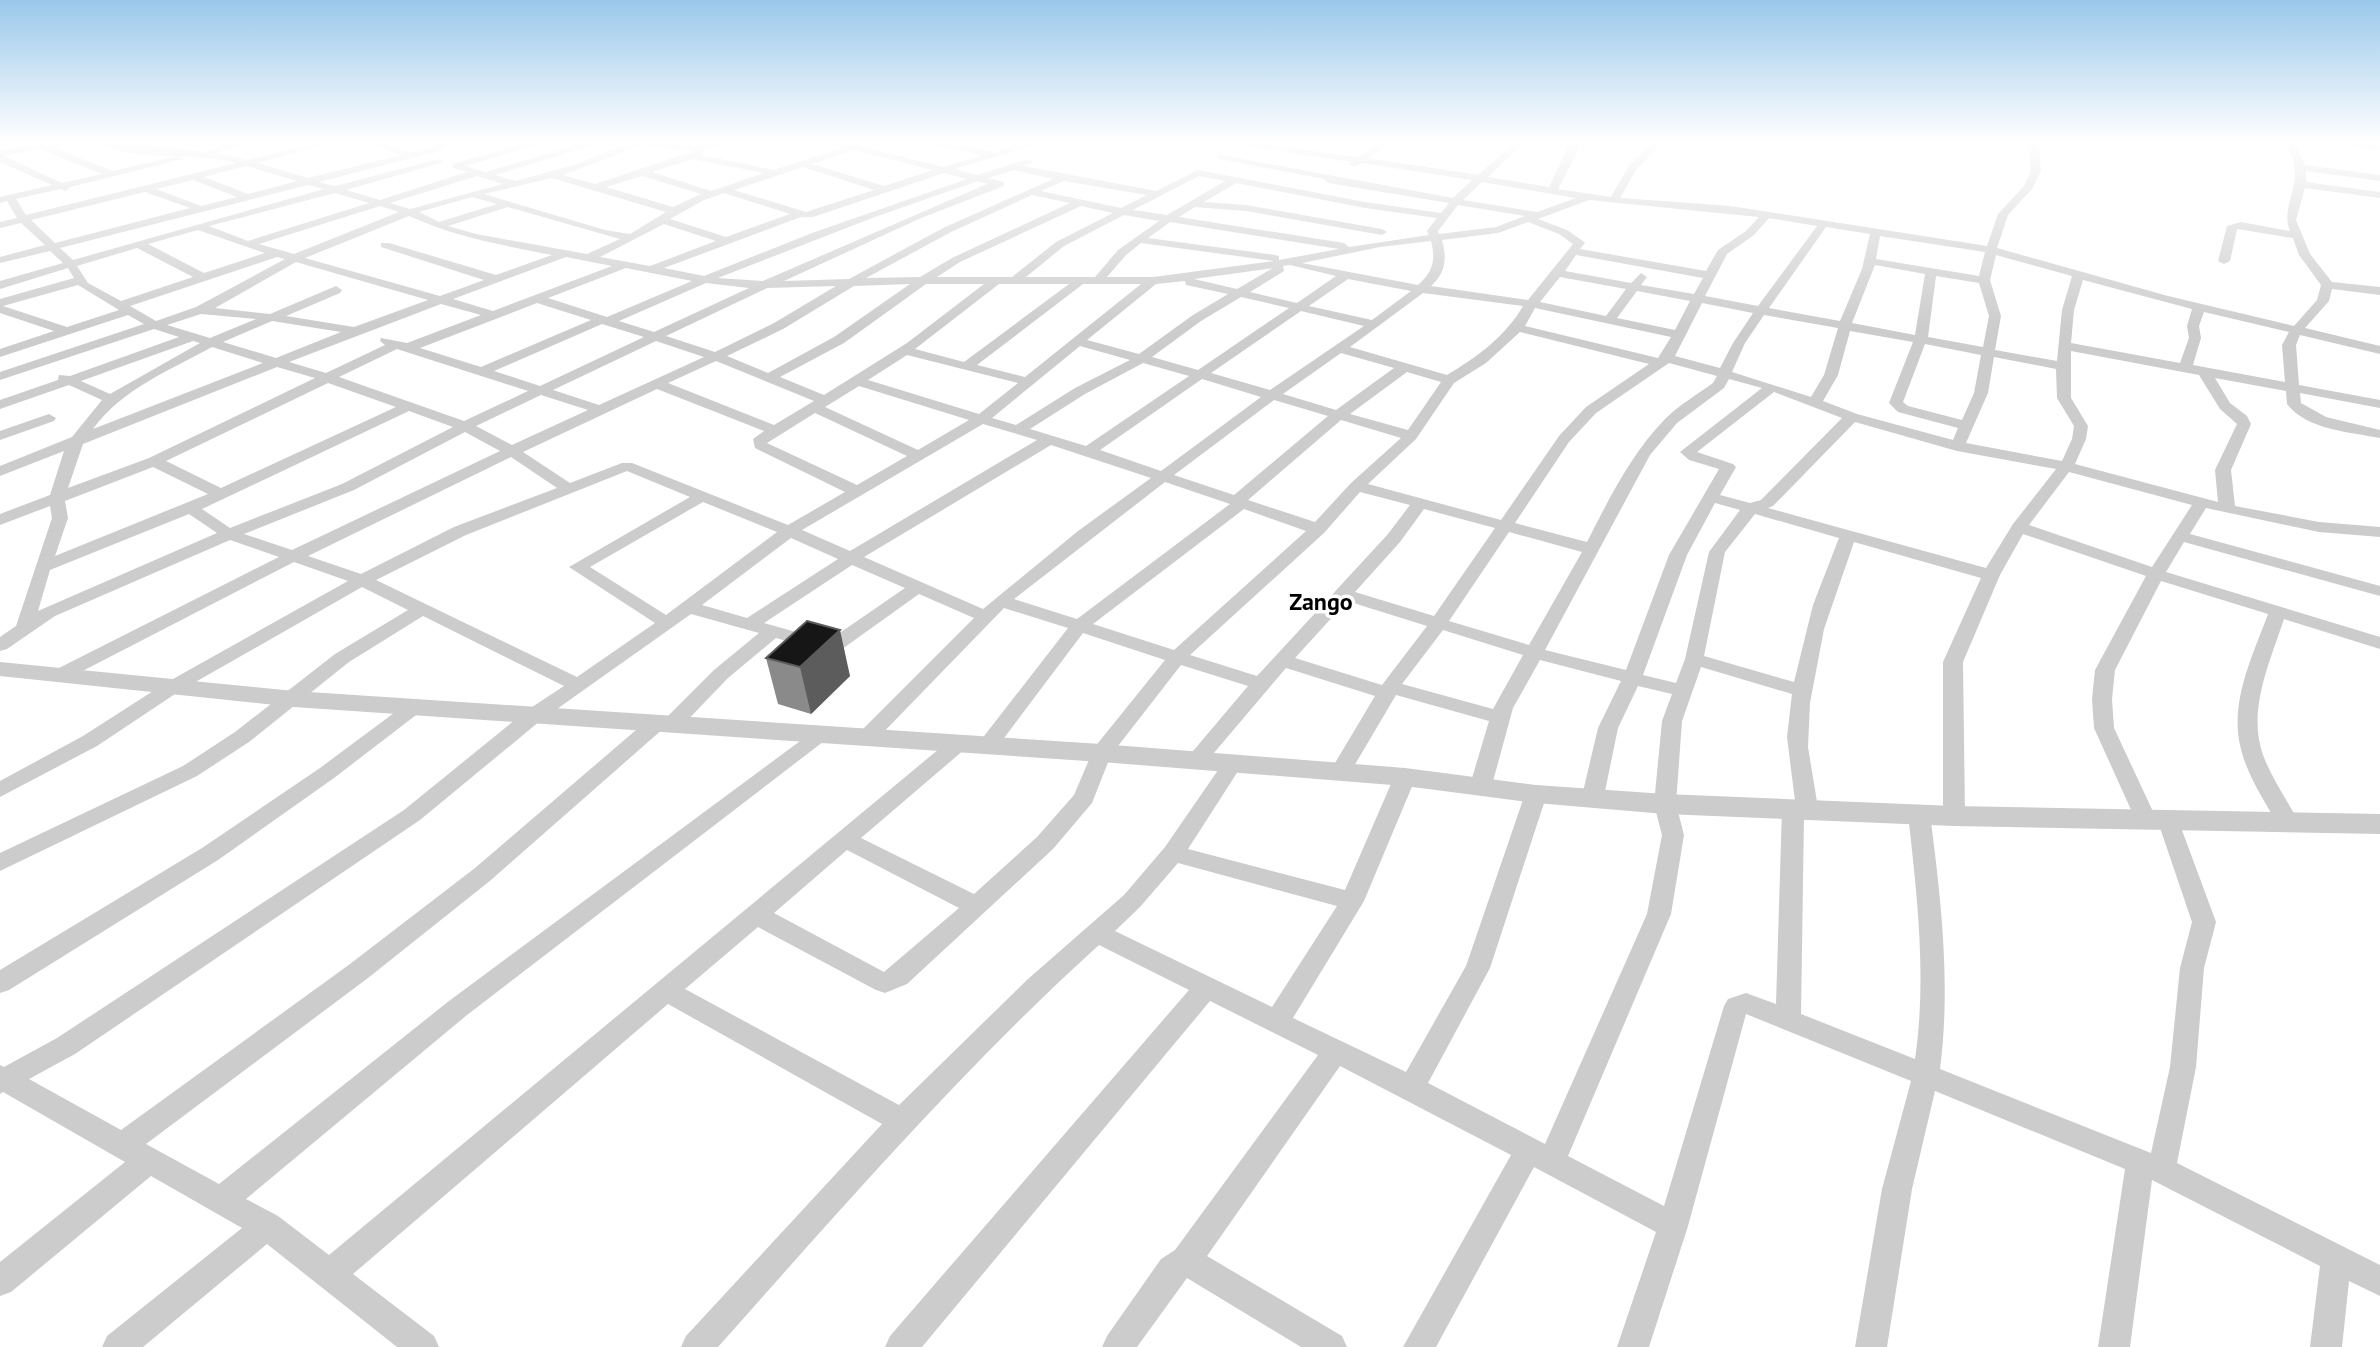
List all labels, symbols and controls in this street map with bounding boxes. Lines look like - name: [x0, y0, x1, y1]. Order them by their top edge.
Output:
- district label: Zango: [1289, 586, 1353, 617]

